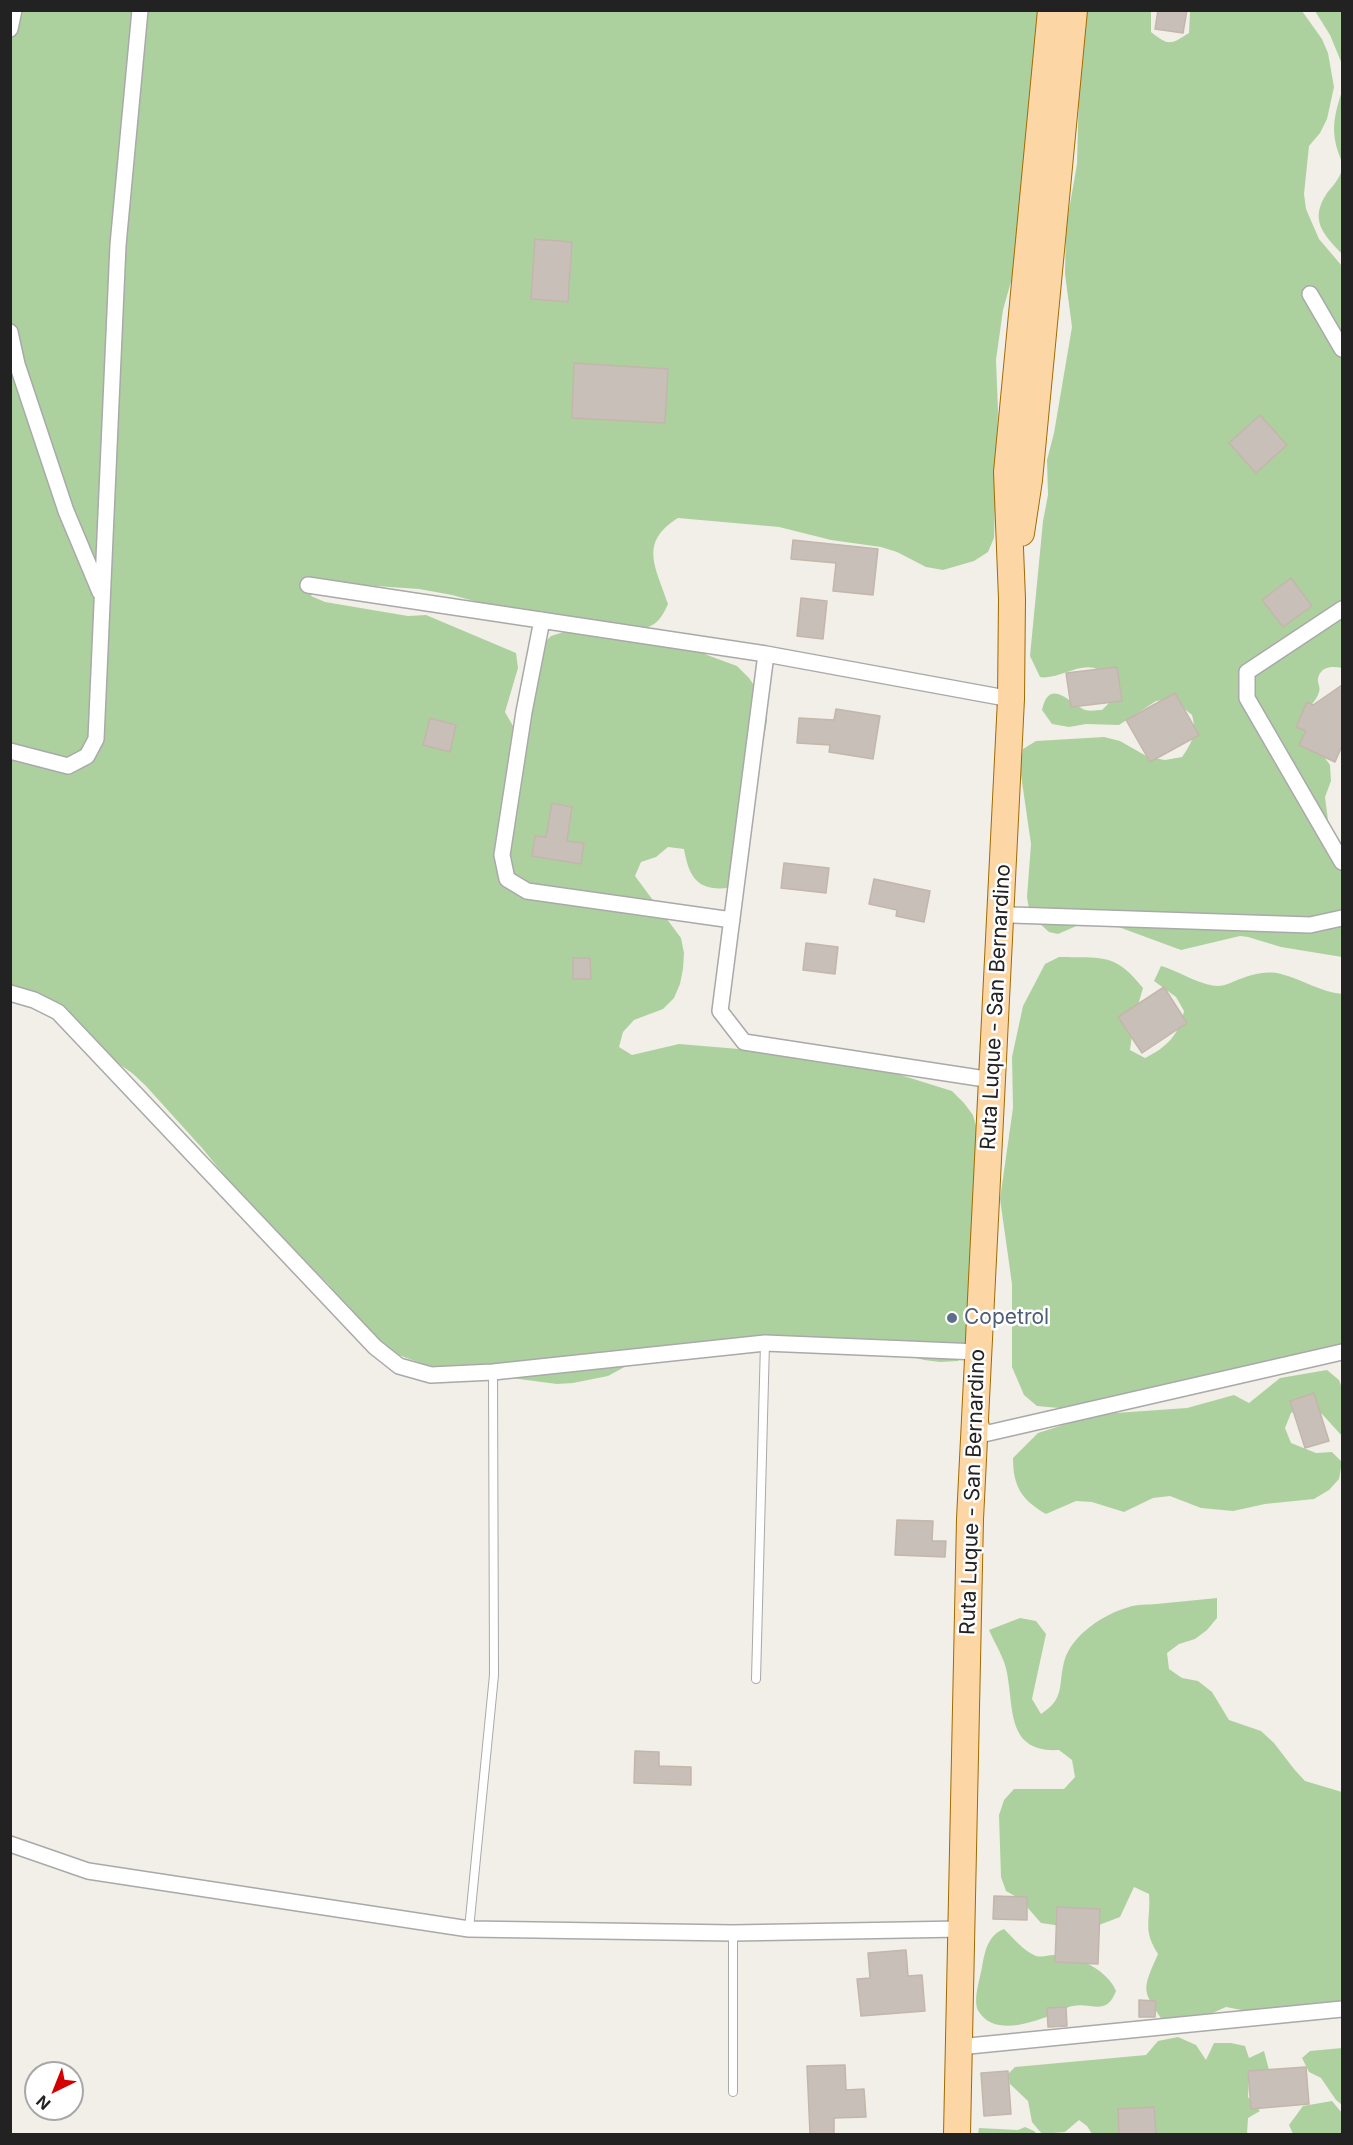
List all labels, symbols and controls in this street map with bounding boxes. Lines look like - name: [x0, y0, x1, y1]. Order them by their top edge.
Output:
- street label: Ruta Luque - San Bernardino: [976, 863, 1016, 1151]
- place label: Copetrol: [964, 1305, 1049, 1331]
- marker: Copetrol: [945, 1311, 959, 1325]
- street label: Ruta Luque - San Bernardino: [955, 1348, 991, 1636]
- north arrow: [24, 2061, 84, 2121]
- text: N: [32, 2091, 54, 2114]

